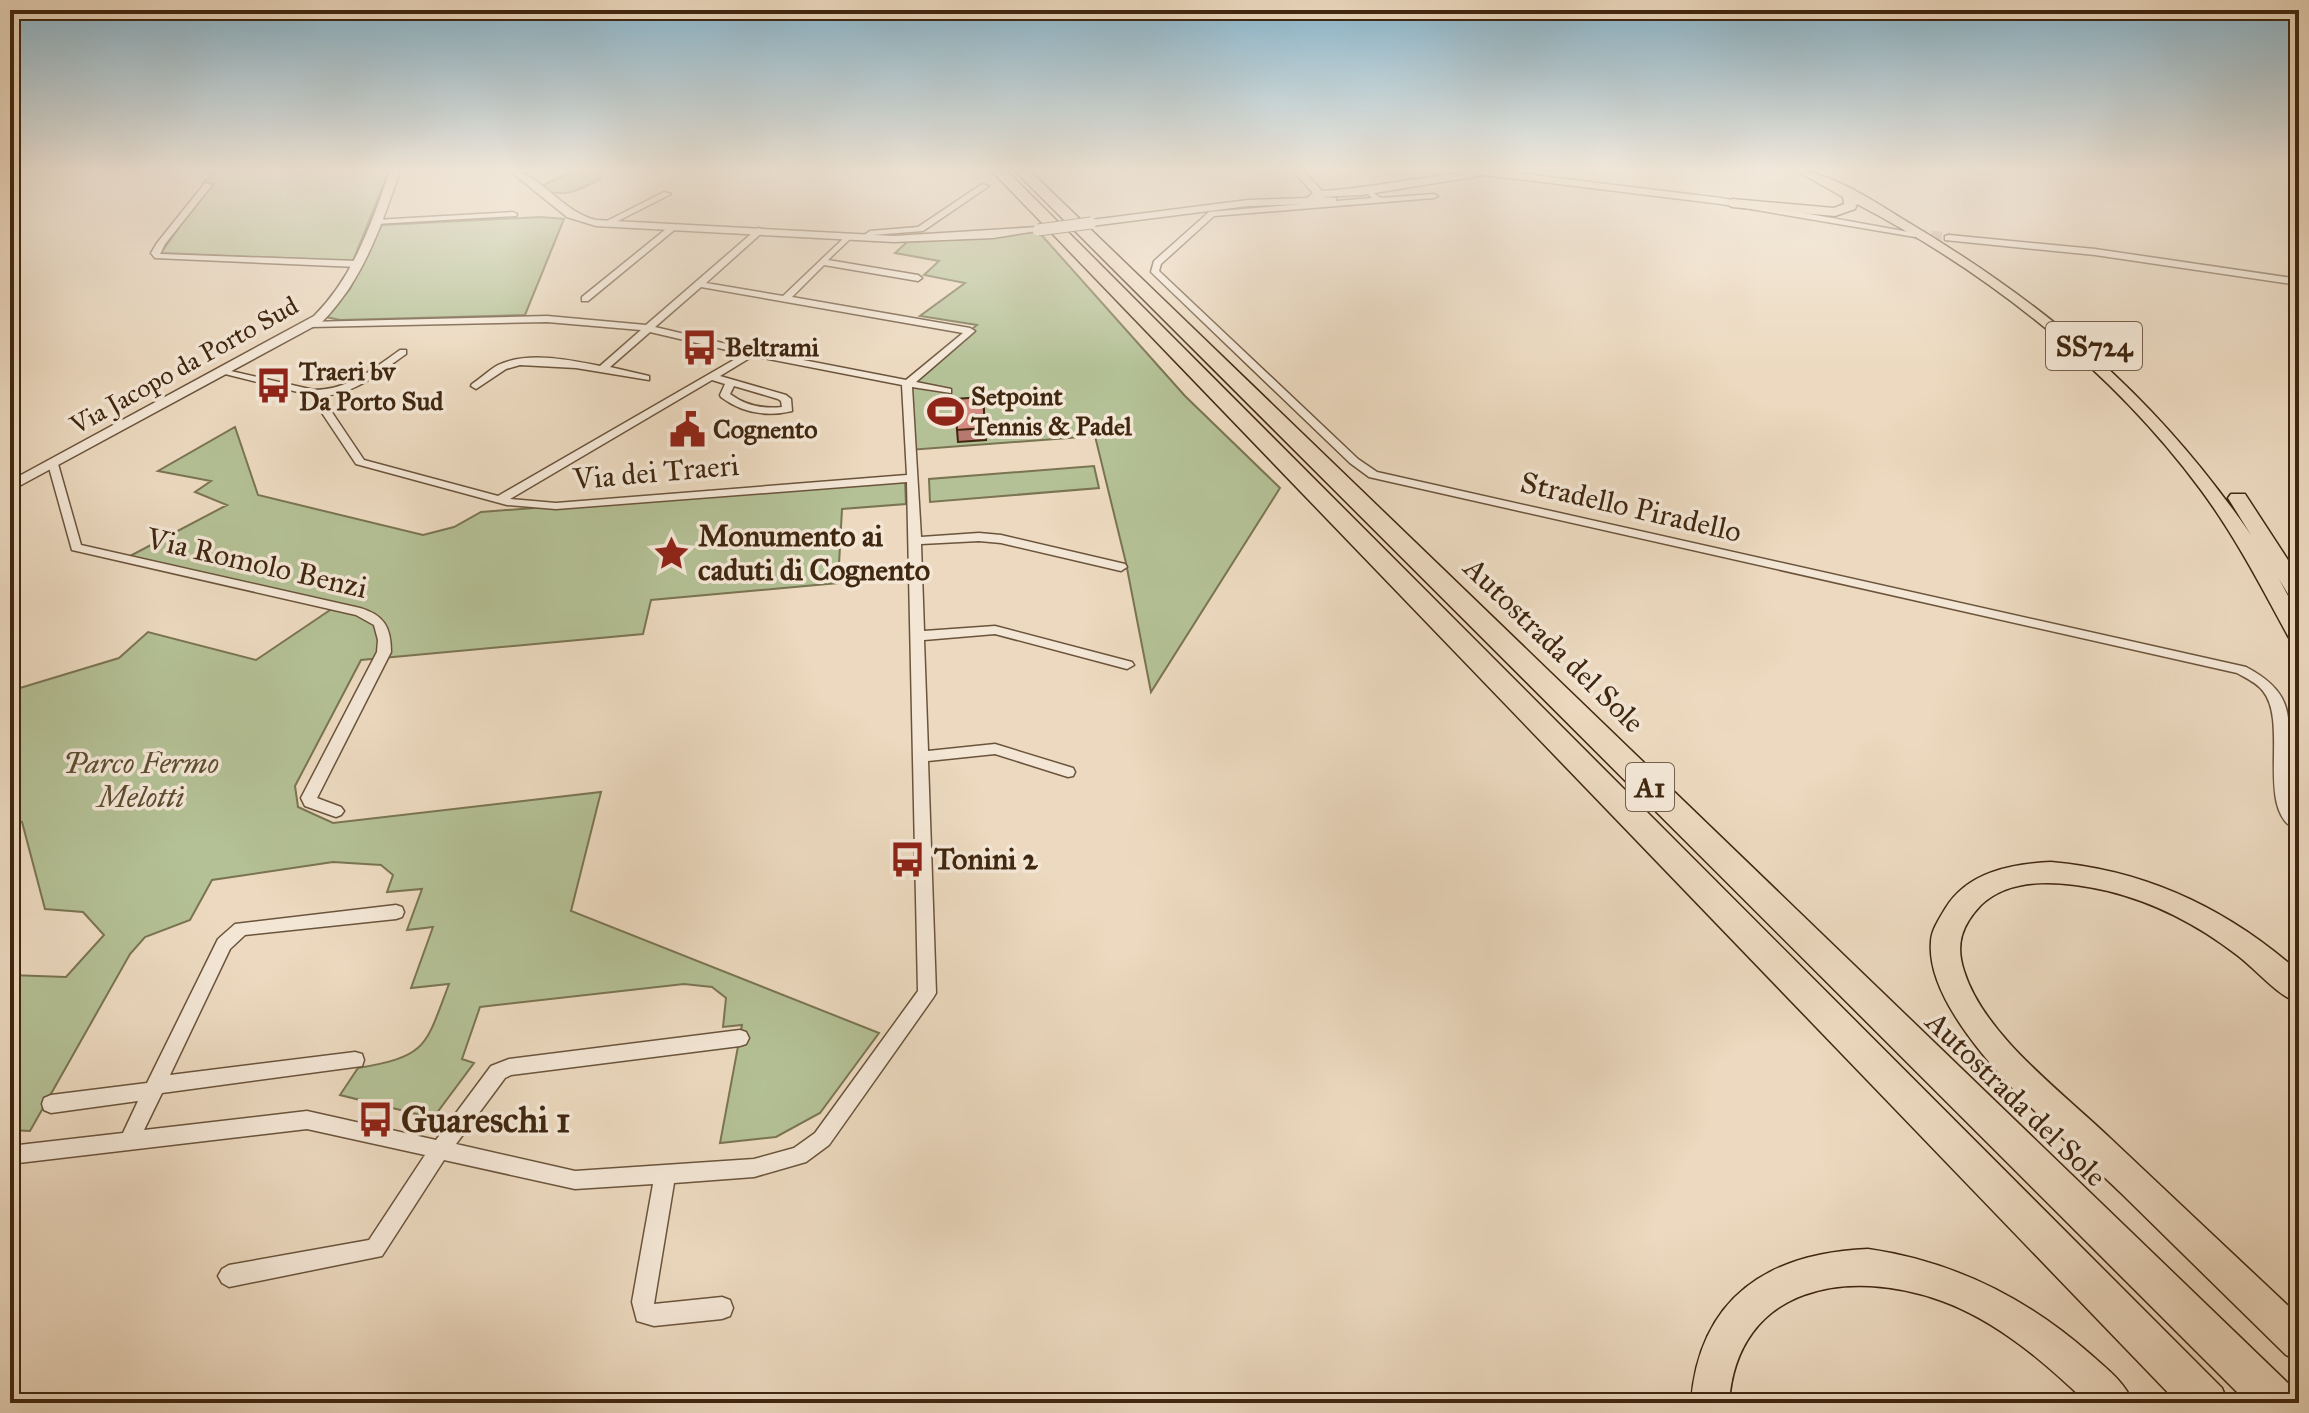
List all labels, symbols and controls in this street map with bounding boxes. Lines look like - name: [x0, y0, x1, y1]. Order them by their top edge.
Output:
- street label: Via Jacopo da Porto Sud: [64, 289, 304, 441]
- road number: SS724: [2046, 322, 2142, 370]
- bus stop icon: Beltrami: [680, 328, 718, 366]
- place label: Beltrami: [725, 331, 820, 363]
- place label: Traeri bv Da Porto Sud: [298, 355, 444, 417]
- bus stop icon: Traeri bv Da Porto Sud: [254, 367, 292, 405]
- place label: Setpoint Tennis & Padel: [970, 380, 1133, 442]
- sports icon: Setpoint Tennis & Padel: [926, 392, 964, 430]
- public building icon: Cognento: [668, 410, 706, 448]
- place label: Cognento: [713, 413, 818, 446]
- street label: Via dei Traeri: [571, 447, 740, 497]
- street label: Stradello Piradello: [1517, 464, 1745, 550]
- place label: Monumento ai caduti di Cognento: [698, 518, 930, 588]
- street label: Via Romolo Benzi: [142, 520, 371, 606]
- place icon: Monumento ai caduti di Cognento: [653, 534, 691, 572]
- street label: Autostrada del Sole: [1455, 548, 1652, 740]
- park label: Parco Fermo Melotti: [63, 745, 219, 815]
- road number: A1: [1626, 763, 1674, 811]
- bus stop icon: Tonini 2: [889, 840, 927, 878]
- place label: Tonini 2: [934, 841, 1039, 877]
- street label: Autostrada del Sole: [1917, 1002, 2114, 1194]
- place label: Guareschi 1: [401, 1098, 570, 1142]
- bus stop icon: Guareschi 1: [356, 1100, 394, 1138]

